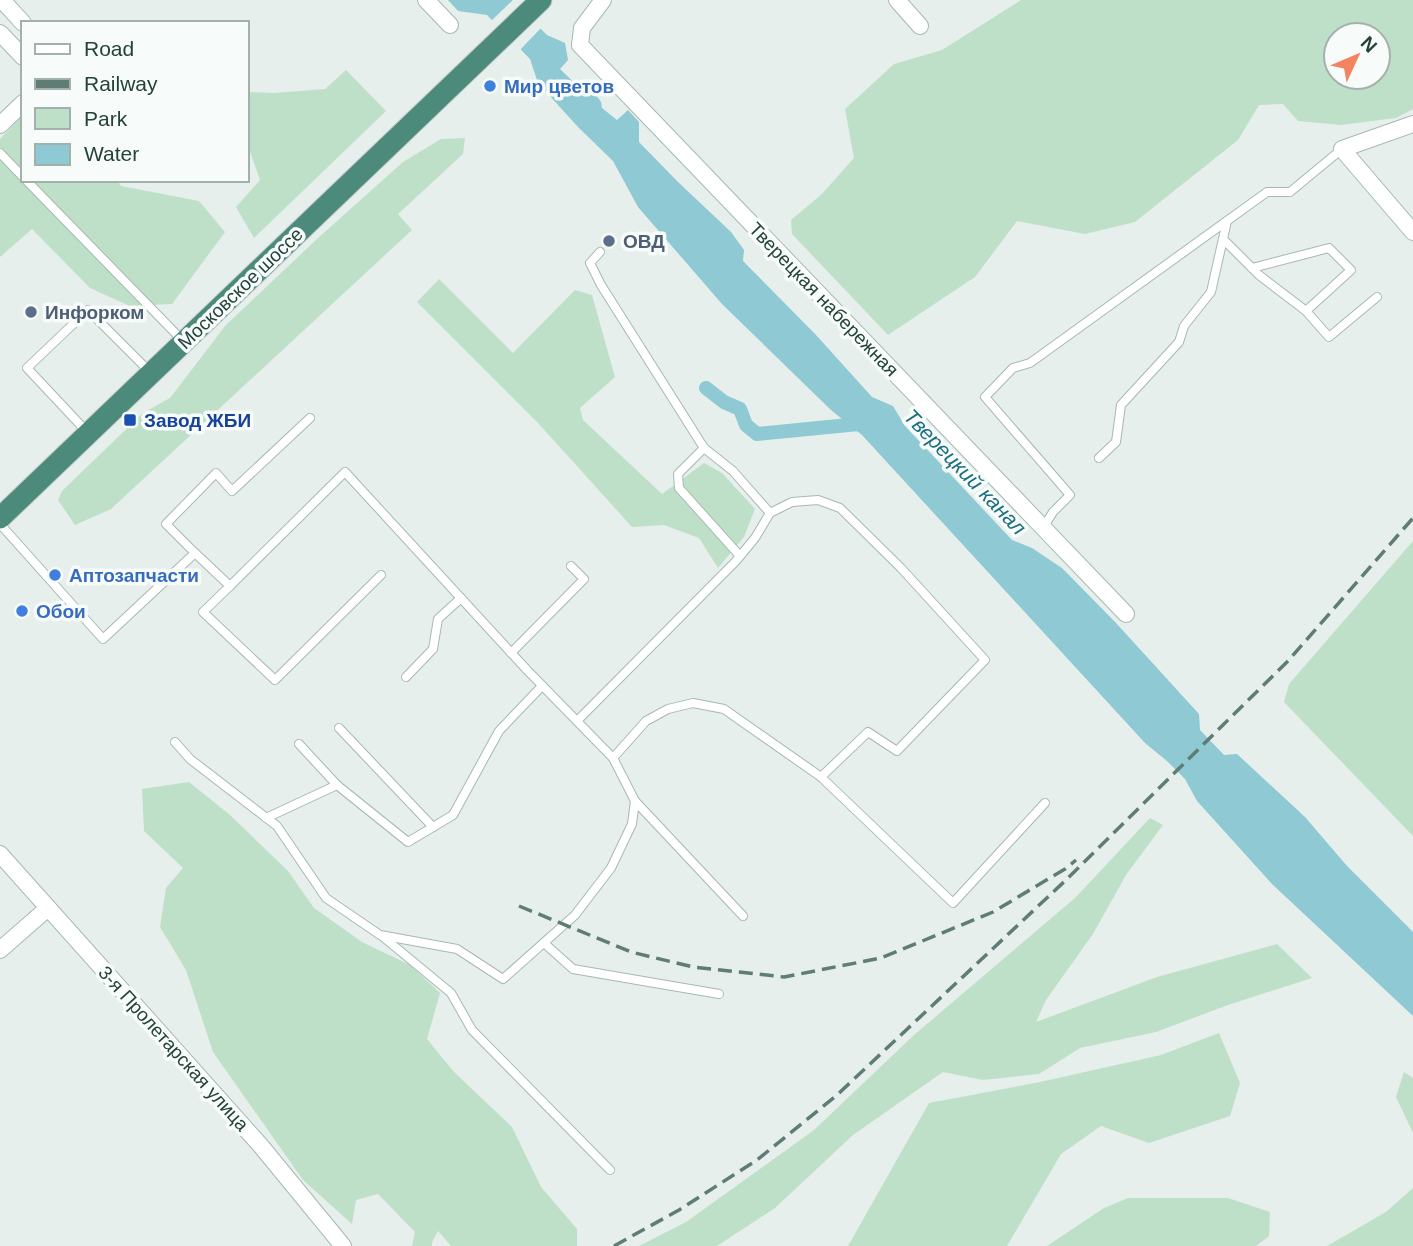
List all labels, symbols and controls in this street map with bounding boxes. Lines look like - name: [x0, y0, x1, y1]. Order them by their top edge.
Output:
- legend: [21, 21, 248, 182]
- north arrow: [1322, 21, 1392, 91]
- text: N: [1357, 32, 1381, 57]
- text: Road: [84, 37, 134, 60]
- text: Railway: [84, 72, 158, 95]
- place label: Мир цветов: [504, 76, 614, 97]
- marker: Мир цветов: [482, 78, 498, 94]
- text: Park: [84, 107, 128, 130]
- text: Water: [84, 142, 139, 165]
- street label: Тверецкая набережная: [745, 218, 903, 381]
- street label: Московское шоссе: [174, 224, 307, 353]
- place label: ОВД: [623, 231, 665, 252]
- marker: ОВД: [601, 233, 617, 249]
- place label: Инфорком: [45, 302, 144, 323]
- marker: Инфорком: [23, 304, 39, 320]
- water label: Тверецкий канал: [900, 404, 1031, 539]
- place label: Завод ЖБИ: [144, 410, 251, 431]
- marker: Завод ЖБИ: [122, 412, 138, 428]
- place label: Аптозапчасти: [69, 565, 199, 586]
- marker: Аптозапчасти: [47, 567, 63, 583]
- place label: Обои: [36, 601, 86, 622]
- marker: Обои: [14, 603, 30, 619]
- street label: 3-я Пролетарская улица: [94, 962, 253, 1135]

